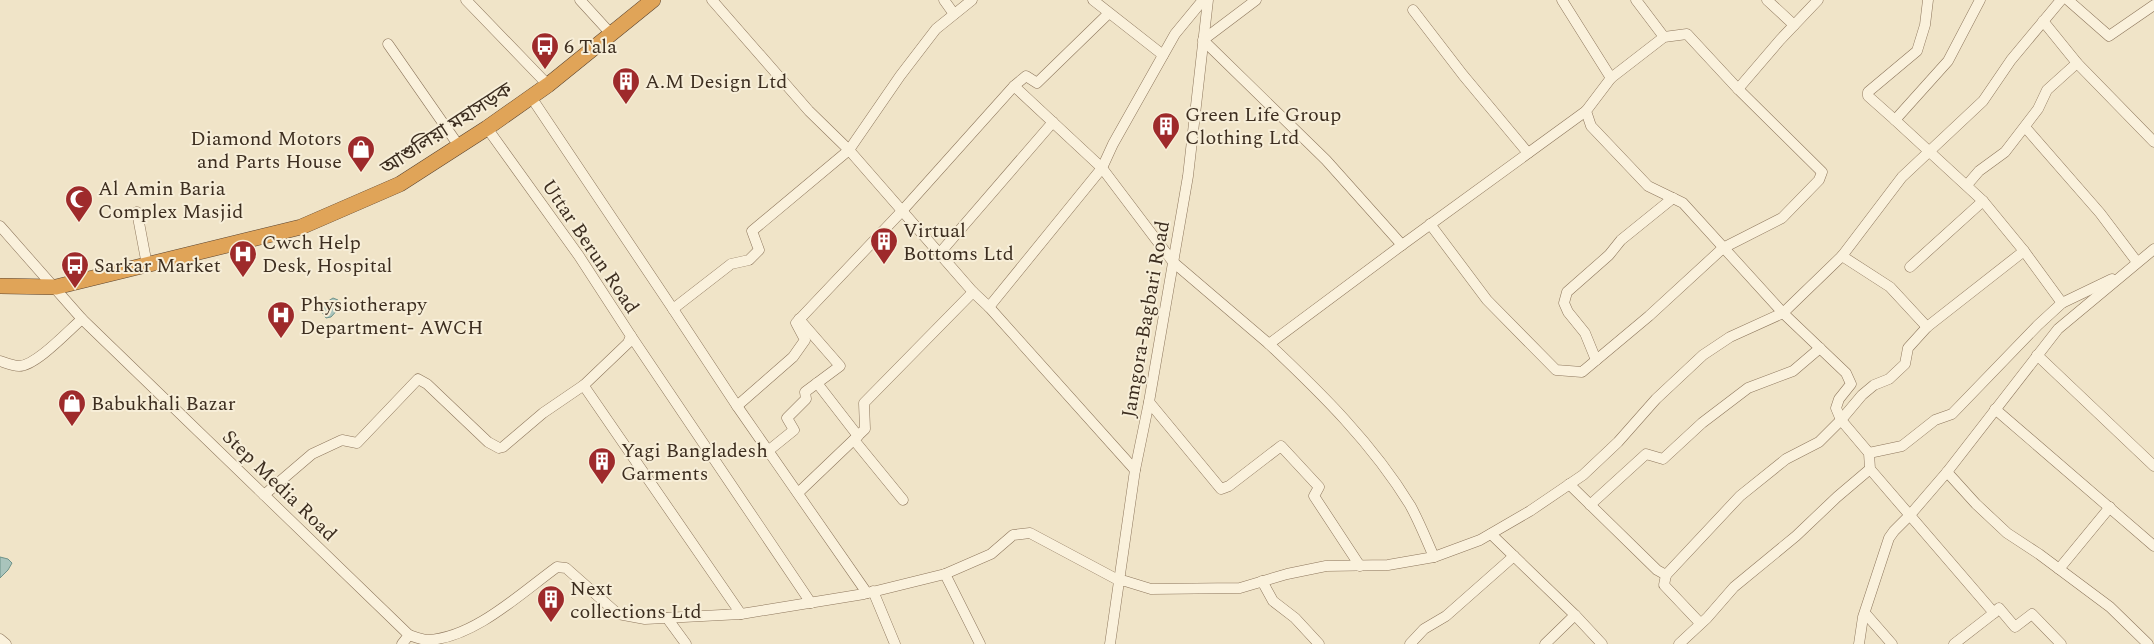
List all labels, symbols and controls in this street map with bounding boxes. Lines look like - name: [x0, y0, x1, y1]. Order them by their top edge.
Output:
- bus stop icon: 6 Tala: [530, 31, 560, 70]
- place label: 6 Tala: [564, 32, 617, 62]
- building icon: A.M Design Ltd: [611, 66, 641, 105]
- place label: A.M Design Ltd: [645, 67, 788, 97]
- street label: আশুলিয়া মহাসড়ক: [374, 74, 519, 183]
- place label: Green Life Group Clothing Ltd: [1185, 100, 1341, 153]
- building icon: Green Life Group Clothing Ltd: [1151, 111, 1181, 150]
- place label: Diamond Motors and Parts House: [190, 124, 342, 177]
- shop icon: Diamond Motors and Parts House: [346, 134, 376, 173]
- street label: Uttar Berun Road: [534, 173, 646, 320]
- place label: Al Amin Baria Complex Masjid: [98, 174, 243, 227]
- mosque icon: Al Amin Baria Complex Masjid: [64, 184, 94, 223]
- place label: Virtual Bottoms Ltd: [903, 216, 1014, 269]
- street label: Jamgora-Bagbari Road: [1114, 218, 1178, 420]
- building icon: Virtual Bottoms Ltd: [869, 226, 899, 265]
- place label: Cwch Help Desk, Hospital: [262, 228, 392, 281]
- hospital icon: Cwch Help Desk, Hospital: [228, 239, 258, 278]
- bus stop icon: Sarkar Market: [60, 250, 90, 289]
- place label: Sarkar Market: [94, 251, 221, 281]
- place label: Physiotherapy Department- AWCH: [300, 290, 483, 343]
- hospital icon: Physiotherapy Department- AWCH: [266, 300, 296, 339]
- shop icon: Babukhali Bazar: [57, 388, 87, 427]
- place label: Babukhali Bazar: [91, 389, 236, 419]
- street label: Step Media Road: [215, 423, 344, 549]
- place label: Yagi Bangladesh Garments: [621, 436, 768, 489]
- building icon: Yagi Bangladesh Garments: [587, 446, 617, 485]
- place label: Next collections Ltd: [570, 574, 702, 627]
- building icon: Next collections Ltd: [536, 584, 566, 623]

